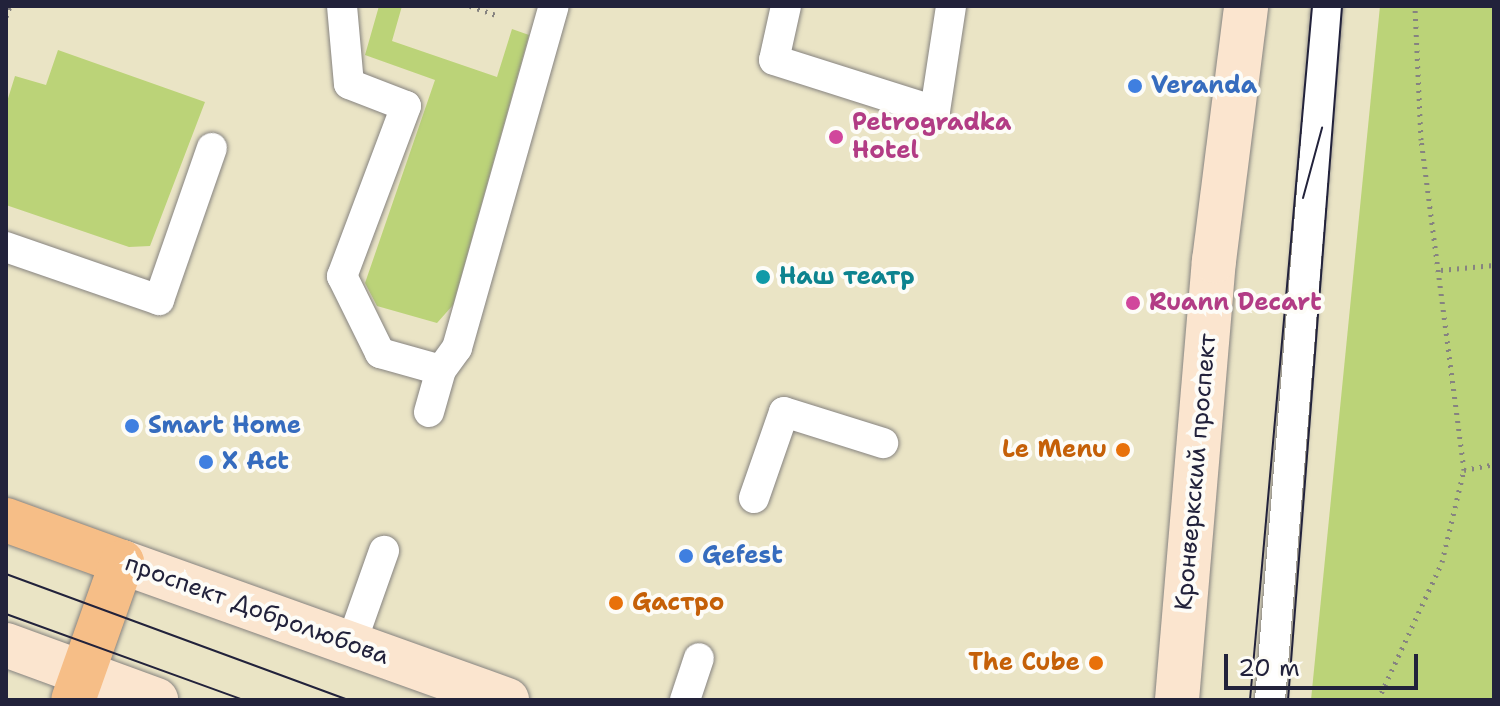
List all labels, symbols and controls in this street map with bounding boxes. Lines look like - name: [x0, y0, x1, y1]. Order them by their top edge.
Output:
- place label: Veranda: [1151, 72, 1257, 100]
- marker: Veranda: [1126, 77, 1144, 95]
- place label: Petrogradka Hotel: [852, 109, 1011, 165]
- marker: Petrogradka Hotel: [827, 128, 845, 146]
- place label: Наш театр: [779, 263, 914, 291]
- marker: Наш театр: [754, 268, 772, 286]
- place label: Ruann Decart: [1149, 289, 1322, 317]
- marker: Ruann Decart: [1124, 294, 1142, 312]
- street label: Кронверкский проспект: [1170, 332, 1222, 612]
- place label: Smart Home: [148, 412, 301, 440]
- marker: Smart Home: [123, 417, 141, 435]
- place label: Le Menu: [1002, 436, 1107, 464]
- marker: Le Menu: [1114, 441, 1132, 459]
- place label: X Act: [222, 448, 289, 476]
- marker: X Act: [197, 453, 215, 471]
- place label: Gefest: [702, 542, 783, 570]
- marker: Gefest: [677, 547, 695, 565]
- street label: проспект Добролюбова: [121, 549, 393, 671]
- place label: Gастро: [632, 589, 724, 617]
- marker: Gастро: [607, 594, 625, 612]
- scale bar: [1228, 638, 1422, 688]
- place label: The Cube: [968, 649, 1080, 677]
- text: 20 m: [1238, 652, 1300, 684]
- marker: The Cube: [1087, 654, 1105, 672]

